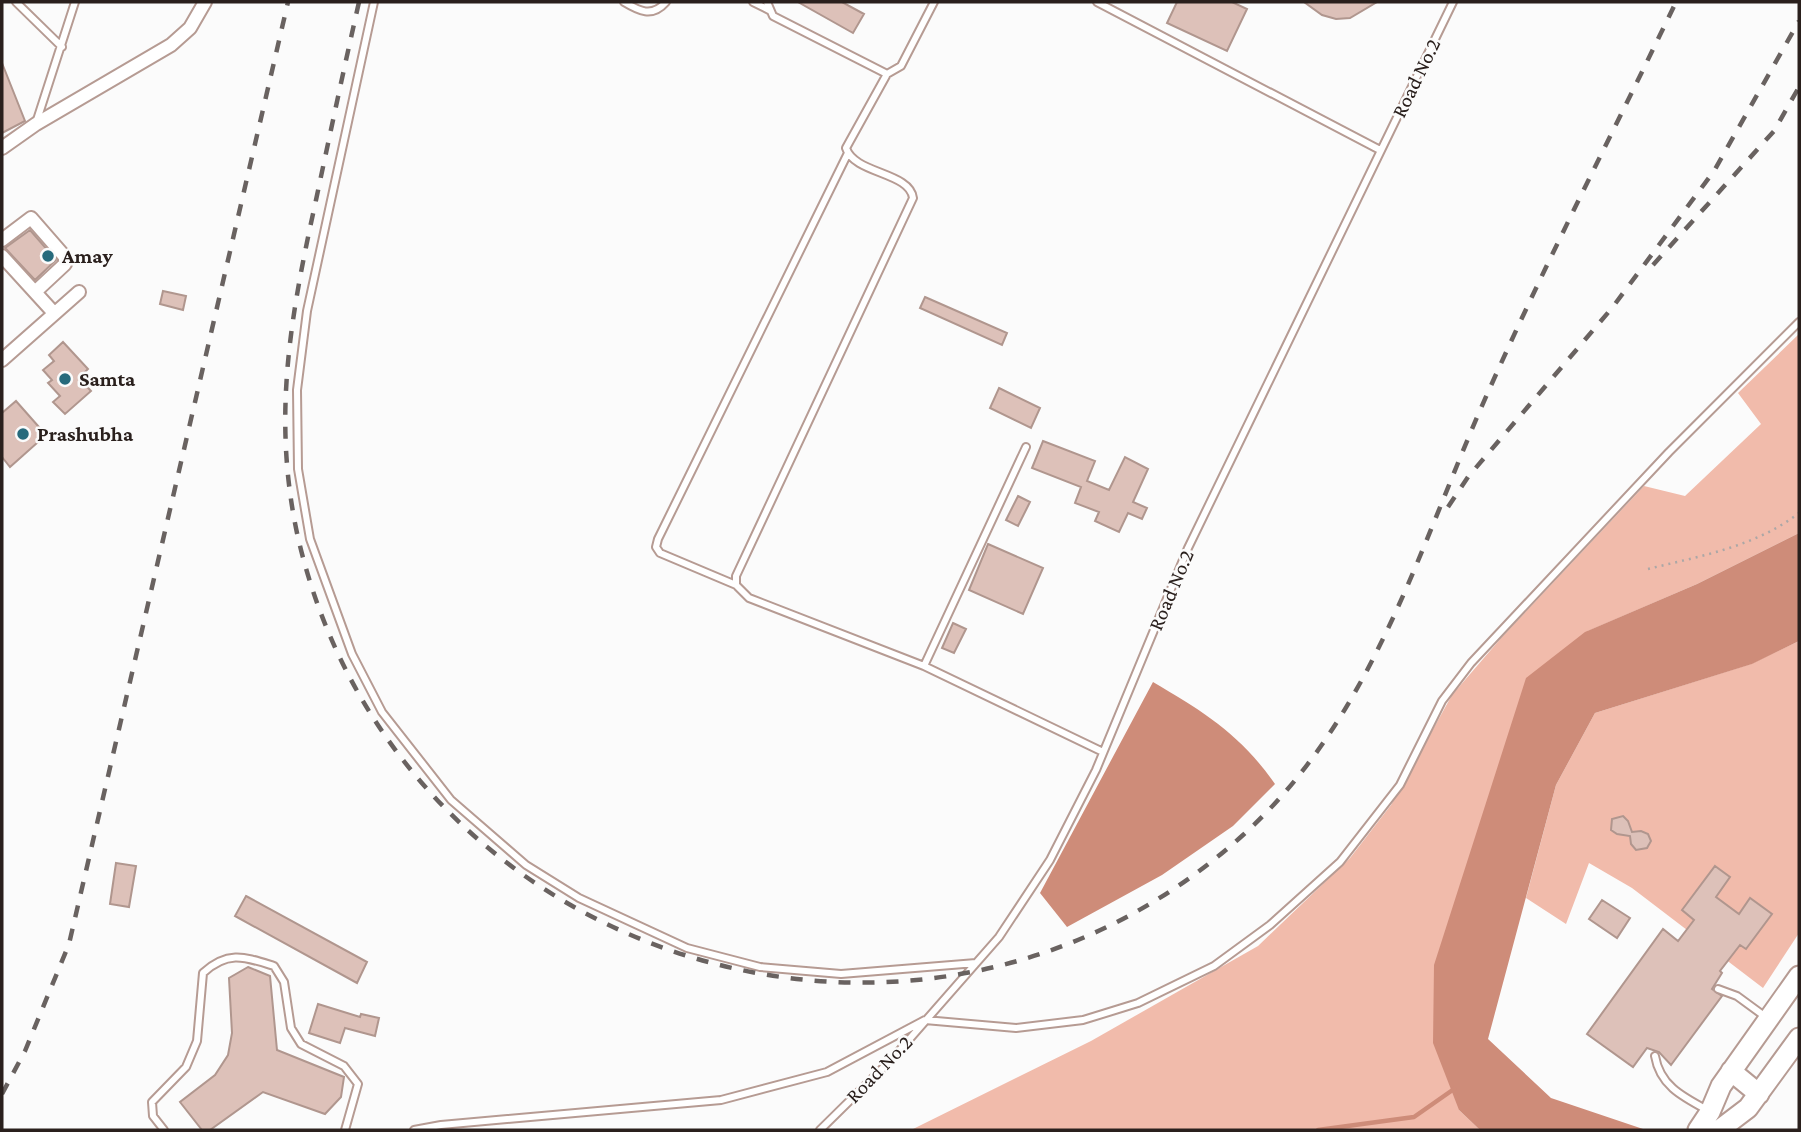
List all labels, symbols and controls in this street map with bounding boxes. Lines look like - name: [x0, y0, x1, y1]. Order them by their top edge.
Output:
- street label: Road No.2: [1387, 34, 1445, 122]
- place label: Amay: [61, 244, 113, 268]
- marker: Amay: [40, 248, 56, 264]
- place label: Samta: [79, 367, 136, 391]
- marker: Samta: [57, 371, 73, 387]
- place label: Prashubha: [37, 422, 134, 446]
- marker: Prashubha: [15, 426, 31, 442]
- street label: Road No.2: [1143, 546, 1199, 634]
- street label: Road No.2: [841, 1030, 917, 1108]

